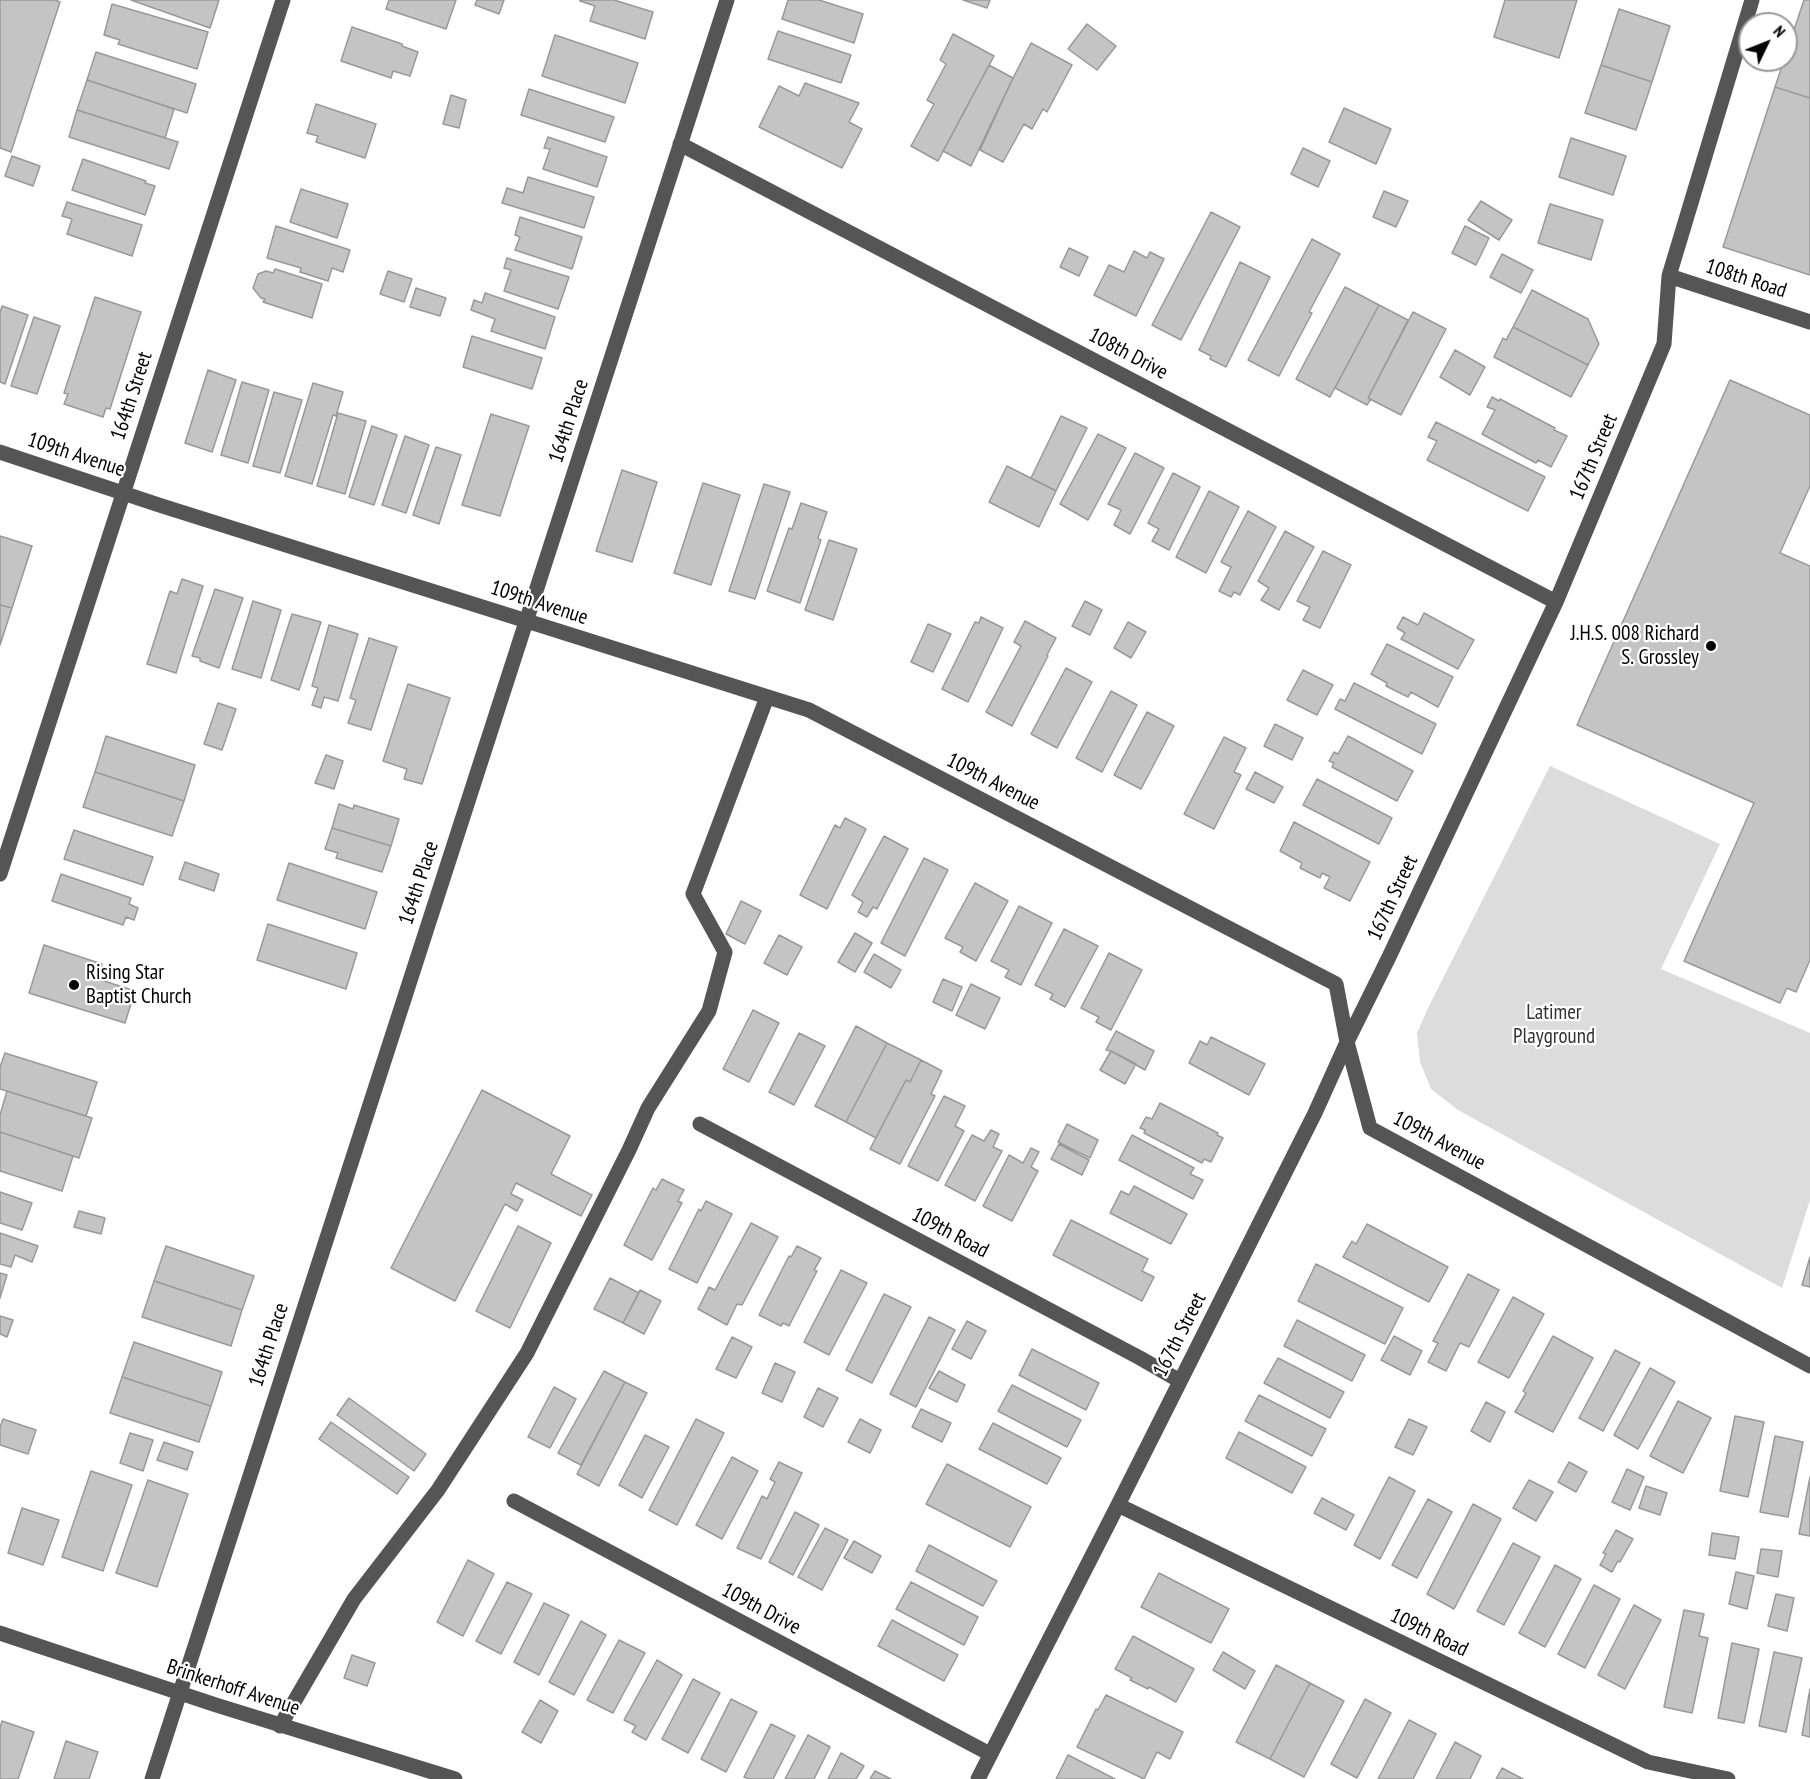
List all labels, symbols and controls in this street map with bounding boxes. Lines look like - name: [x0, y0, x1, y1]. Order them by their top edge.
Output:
- north arrow: [1738, 12, 1798, 72]
- text: N: [1769, 21, 1790, 41]
- street label: 108th Road: [1702, 254, 1790, 304]
- street label: 108th Drive: [1084, 323, 1172, 385]
- street label: 164th Street: [106, 349, 158, 443]
- street label: 164th Place: [544, 376, 594, 466]
- street label: 167th Street: [1565, 410, 1623, 504]
- street label: 109th Avenue: [24, 427, 128, 483]
- street label: 109th Avenue: [487, 575, 591, 631]
- place label: J.H.S. 008 Richard S. Grossley: [1571, 621, 1699, 671]
- marker: J.H.S. 008 Richard S. Grossley: [1704, 639, 1718, 653]
- street label: 109th Avenue: [942, 748, 1044, 816]
- street label: 164th Place: [394, 838, 444, 928]
- street label: 167th Street: [1362, 851, 1424, 945]
- place label: Rising Star Baptist Church: [86, 960, 192, 1010]
- marker: Rising Star Baptist Church: [67, 978, 81, 992]
- park label: Latimer Playground: [1513, 1000, 1595, 1050]
- street label: 109th Avenue: [1389, 1106, 1489, 1176]
- street label: 109th Road: [907, 1202, 993, 1264]
- street label: 167th Street: [1148, 1289, 1212, 1381]
- street label: 164th Place: [244, 1300, 294, 1390]
- street label: 109th Drive: [717, 1578, 805, 1640]
- street label: 109th Road: [1386, 1603, 1472, 1663]
- street label: Brinkerhoff Avenue: [163, 1655, 303, 1721]

